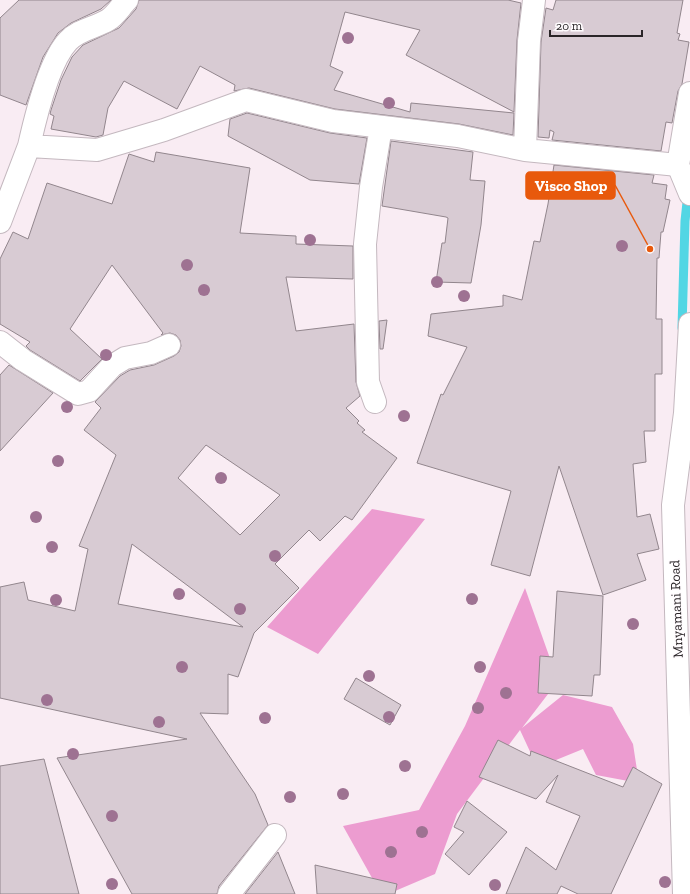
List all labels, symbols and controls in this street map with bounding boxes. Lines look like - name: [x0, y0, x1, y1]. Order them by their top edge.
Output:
- scale bar: [550, 12, 642, 38]
- text: 20 m: [556, 19, 583, 33]
- callout: Visco Shop: [526, 172, 615, 199]
- text: Visco Shop: [535, 177, 608, 195]
- street label: Mnyamani Road: [666, 559, 687, 658]

